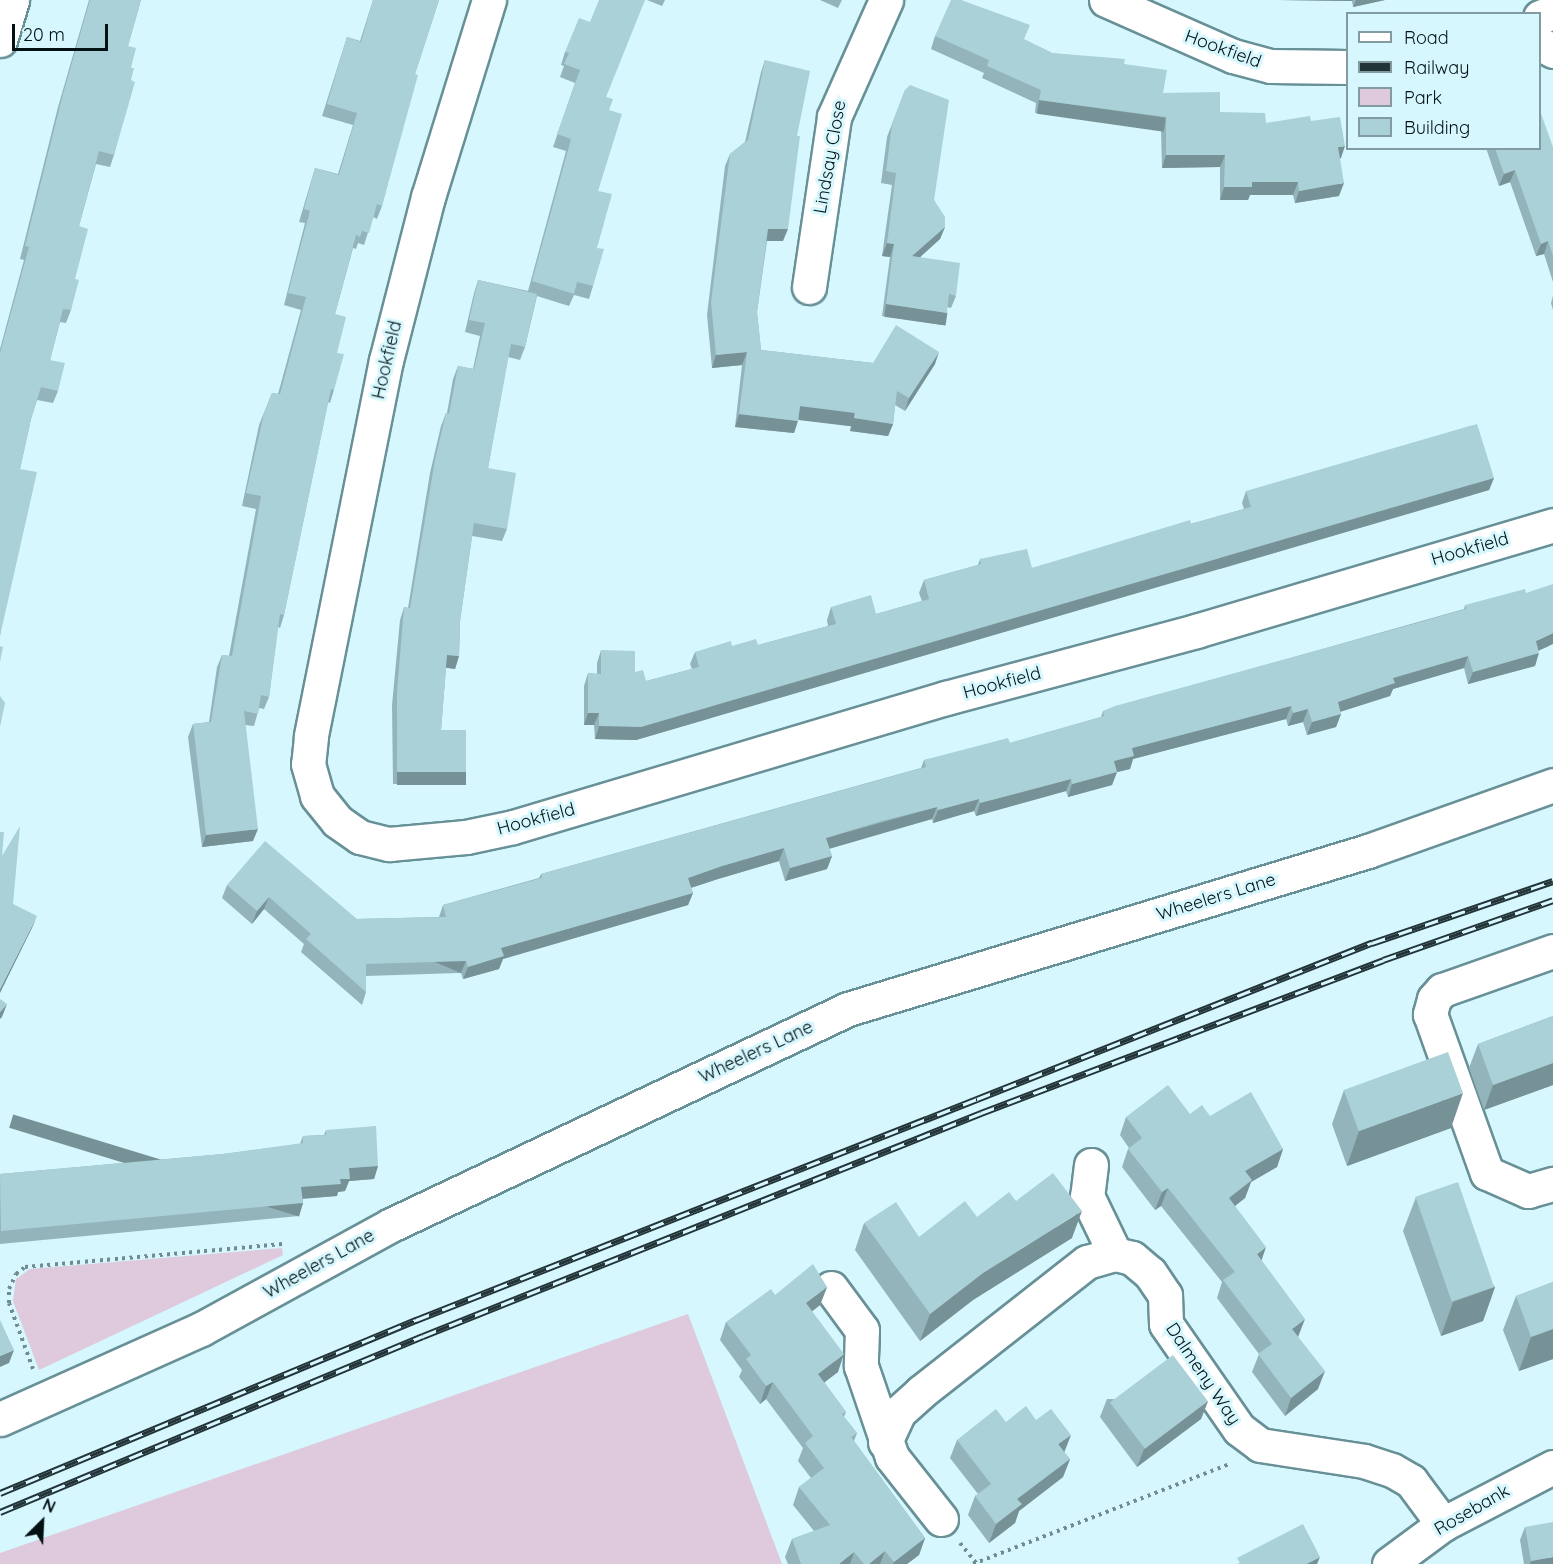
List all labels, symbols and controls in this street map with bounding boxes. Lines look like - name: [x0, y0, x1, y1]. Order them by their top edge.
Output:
- scale bar: [15, 12, 111, 50]
- legend: [1346, 12, 1541, 150]
- text: 20 m: [23, 23, 65, 46]
- street label: Hookfield: [1182, 25, 1264, 73]
- text: Road: [1404, 26, 1449, 49]
- text: Railway: [1404, 56, 1470, 79]
- text: Park: [1404, 86, 1442, 109]
- street label: Lindsay Close: [809, 99, 851, 215]
- text: Building: [1404, 116, 1470, 139]
- street label: Hookfield: [368, 319, 406, 401]
- street label: Hookfield: [1429, 528, 1511, 570]
- street label: Hookfield: [961, 662, 1043, 704]
- street label: Hookfield: [495, 798, 577, 840]
- street label: Wheelers Lane: [1154, 869, 1278, 925]
- street label: Wheelers Lane: [696, 1016, 816, 1088]
- street label: Wheelers Lane: [260, 1225, 378, 1303]
- street label: Dalmeny Way: [1161, 1319, 1245, 1429]
- street label: Rosebank: [1431, 1480, 1513, 1540]
- north arrow: [12, 1492, 72, 1552]
- text: N: [40, 1494, 59, 1517]

